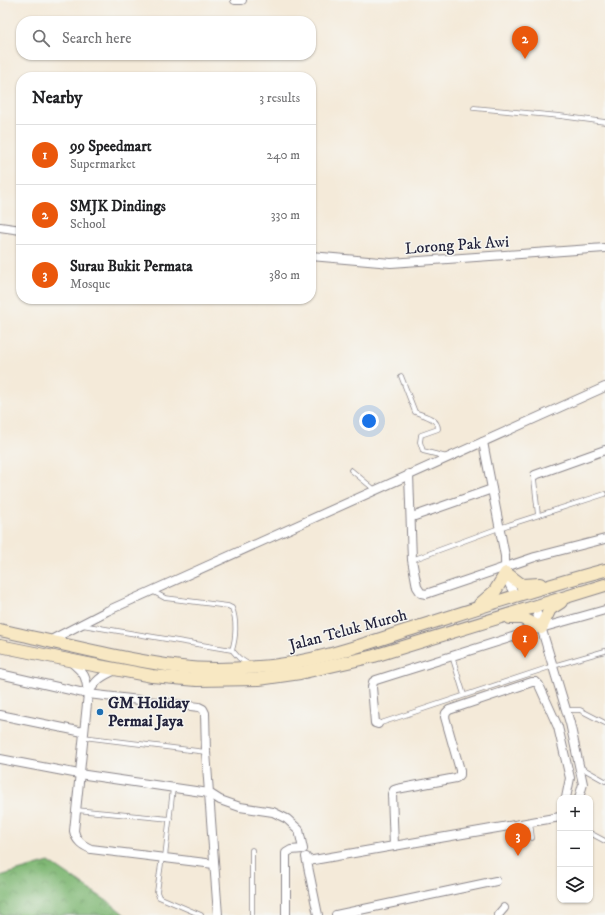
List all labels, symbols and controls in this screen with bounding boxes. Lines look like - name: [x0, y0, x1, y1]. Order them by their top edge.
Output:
- search box: [16, 16, 316, 60]
- pin: 2: [512, 26, 538, 59]
- icon: search: [30, 27, 52, 49]
- text: Search here: [62, 29, 131, 48]
- text: Nearby: [32, 87, 82, 109]
- text: 3 results: [259, 90, 300, 106]
- text: 99 Speedmart: [70, 137, 152, 156]
- text: 1: [43, 147, 47, 163]
- text: 240 m: [267, 147, 300, 163]
- text: Supermarket: [70, 156, 136, 172]
- text: SMJK Dindings: [70, 197, 166, 216]
- text: 2: [42, 207, 48, 223]
- text: 330 m: [271, 207, 300, 223]
- text: School: [70, 216, 106, 232]
- street label: Lorong Pak Awi: [404, 231, 510, 259]
- text: Surau Bukit Permata: [70, 257, 193, 276]
- text: 3: [43, 267, 47, 283]
- text: 380 m: [269, 267, 300, 283]
- text: Mosque: [70, 276, 110, 292]
- your location: [359, 411, 379, 431]
- street label: Jalan Teluk Muroh: [285, 604, 410, 656]
- pin: 1: [512, 625, 538, 658]
- place label: GM Holiday Permai Jaya: [108, 693, 190, 731]
- marker: GM Holiday Permai Jaya: [95, 707, 105, 717]
- map controls: [557, 795, 593, 903]
- button: +: [557, 795, 593, 831]
- pin: 3: [505, 823, 531, 856]
- button: −: [557, 831, 593, 867]
- button: layers: [557, 867, 593, 903]

